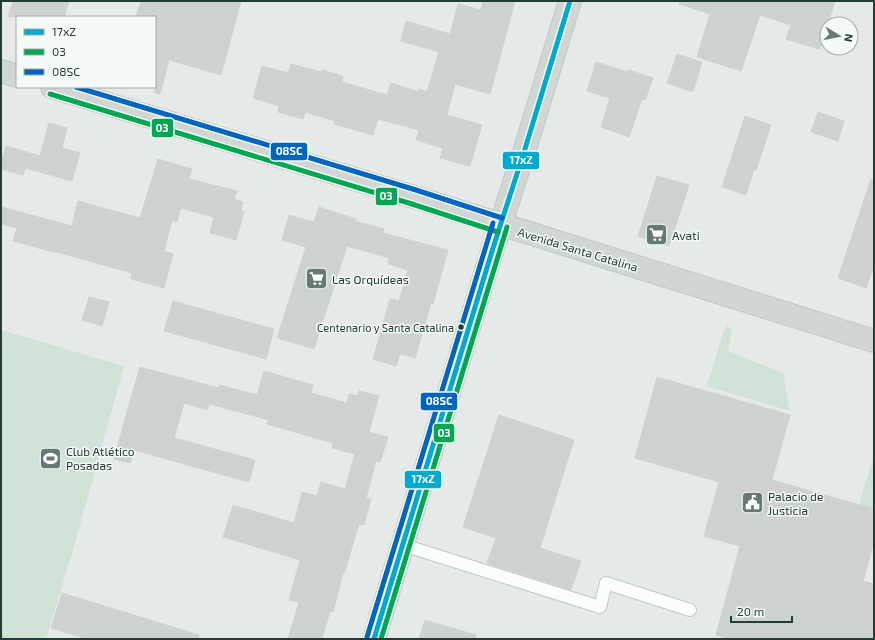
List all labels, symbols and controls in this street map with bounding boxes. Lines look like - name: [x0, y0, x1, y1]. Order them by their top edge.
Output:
- legend: [16, 16, 156, 88]
- north arrow: [819, 16, 859, 56]
- text: 17xZ: [52, 24, 76, 38]
- text: N: [842, 33, 856, 43]
- text: 03: [52, 44, 66, 58]
- text: 08SC: [52, 64, 80, 78]
- line badge: 03: [151, 118, 174, 138]
- text: 03: [155, 121, 169, 134]
- line badge: 08SC: [270, 142, 308, 161]
- text: 08SC: [276, 144, 303, 157]
- line badge: 17xZ: [502, 151, 540, 170]
- text: 17xZ: [509, 153, 533, 166]
- line badge: 03: [375, 187, 398, 206]
- text: 03: [379, 189, 393, 202]
- supermarket icon: Avati: [644, 222, 670, 248]
- street label: Avenida Santa Catalina: [516, 224, 640, 274]
- place label: Avati: [672, 228, 700, 242]
- supermarket icon: Las Orquídeas: [303, 266, 329, 292]
- place label: Las Orquídeas: [332, 272, 409, 286]
- place label: Centenario y Santa Catalina: [317, 321, 454, 334]
- marker: Centenario y Santa Catalina: [456, 322, 466, 332]
- line badge: 08SC: [420, 392, 458, 411]
- text: 08SC: [426, 394, 453, 407]
- line badge: 03: [433, 423, 455, 443]
- text: 03: [437, 426, 451, 439]
- place label: Club Atlético Posadas: [66, 444, 135, 472]
- sports icon: Club Atlético Posadas: [37, 445, 63, 471]
- line badge: 17xZ: [404, 470, 442, 489]
- text: 17xZ: [411, 472, 435, 485]
- place label: Palacio de Justicia: [768, 489, 823, 517]
- public building icon: Palacio de Justicia: [740, 490, 766, 516]
- scale bar: [731, 598, 792, 624]
- text: 20 m: [737, 604, 764, 618]

